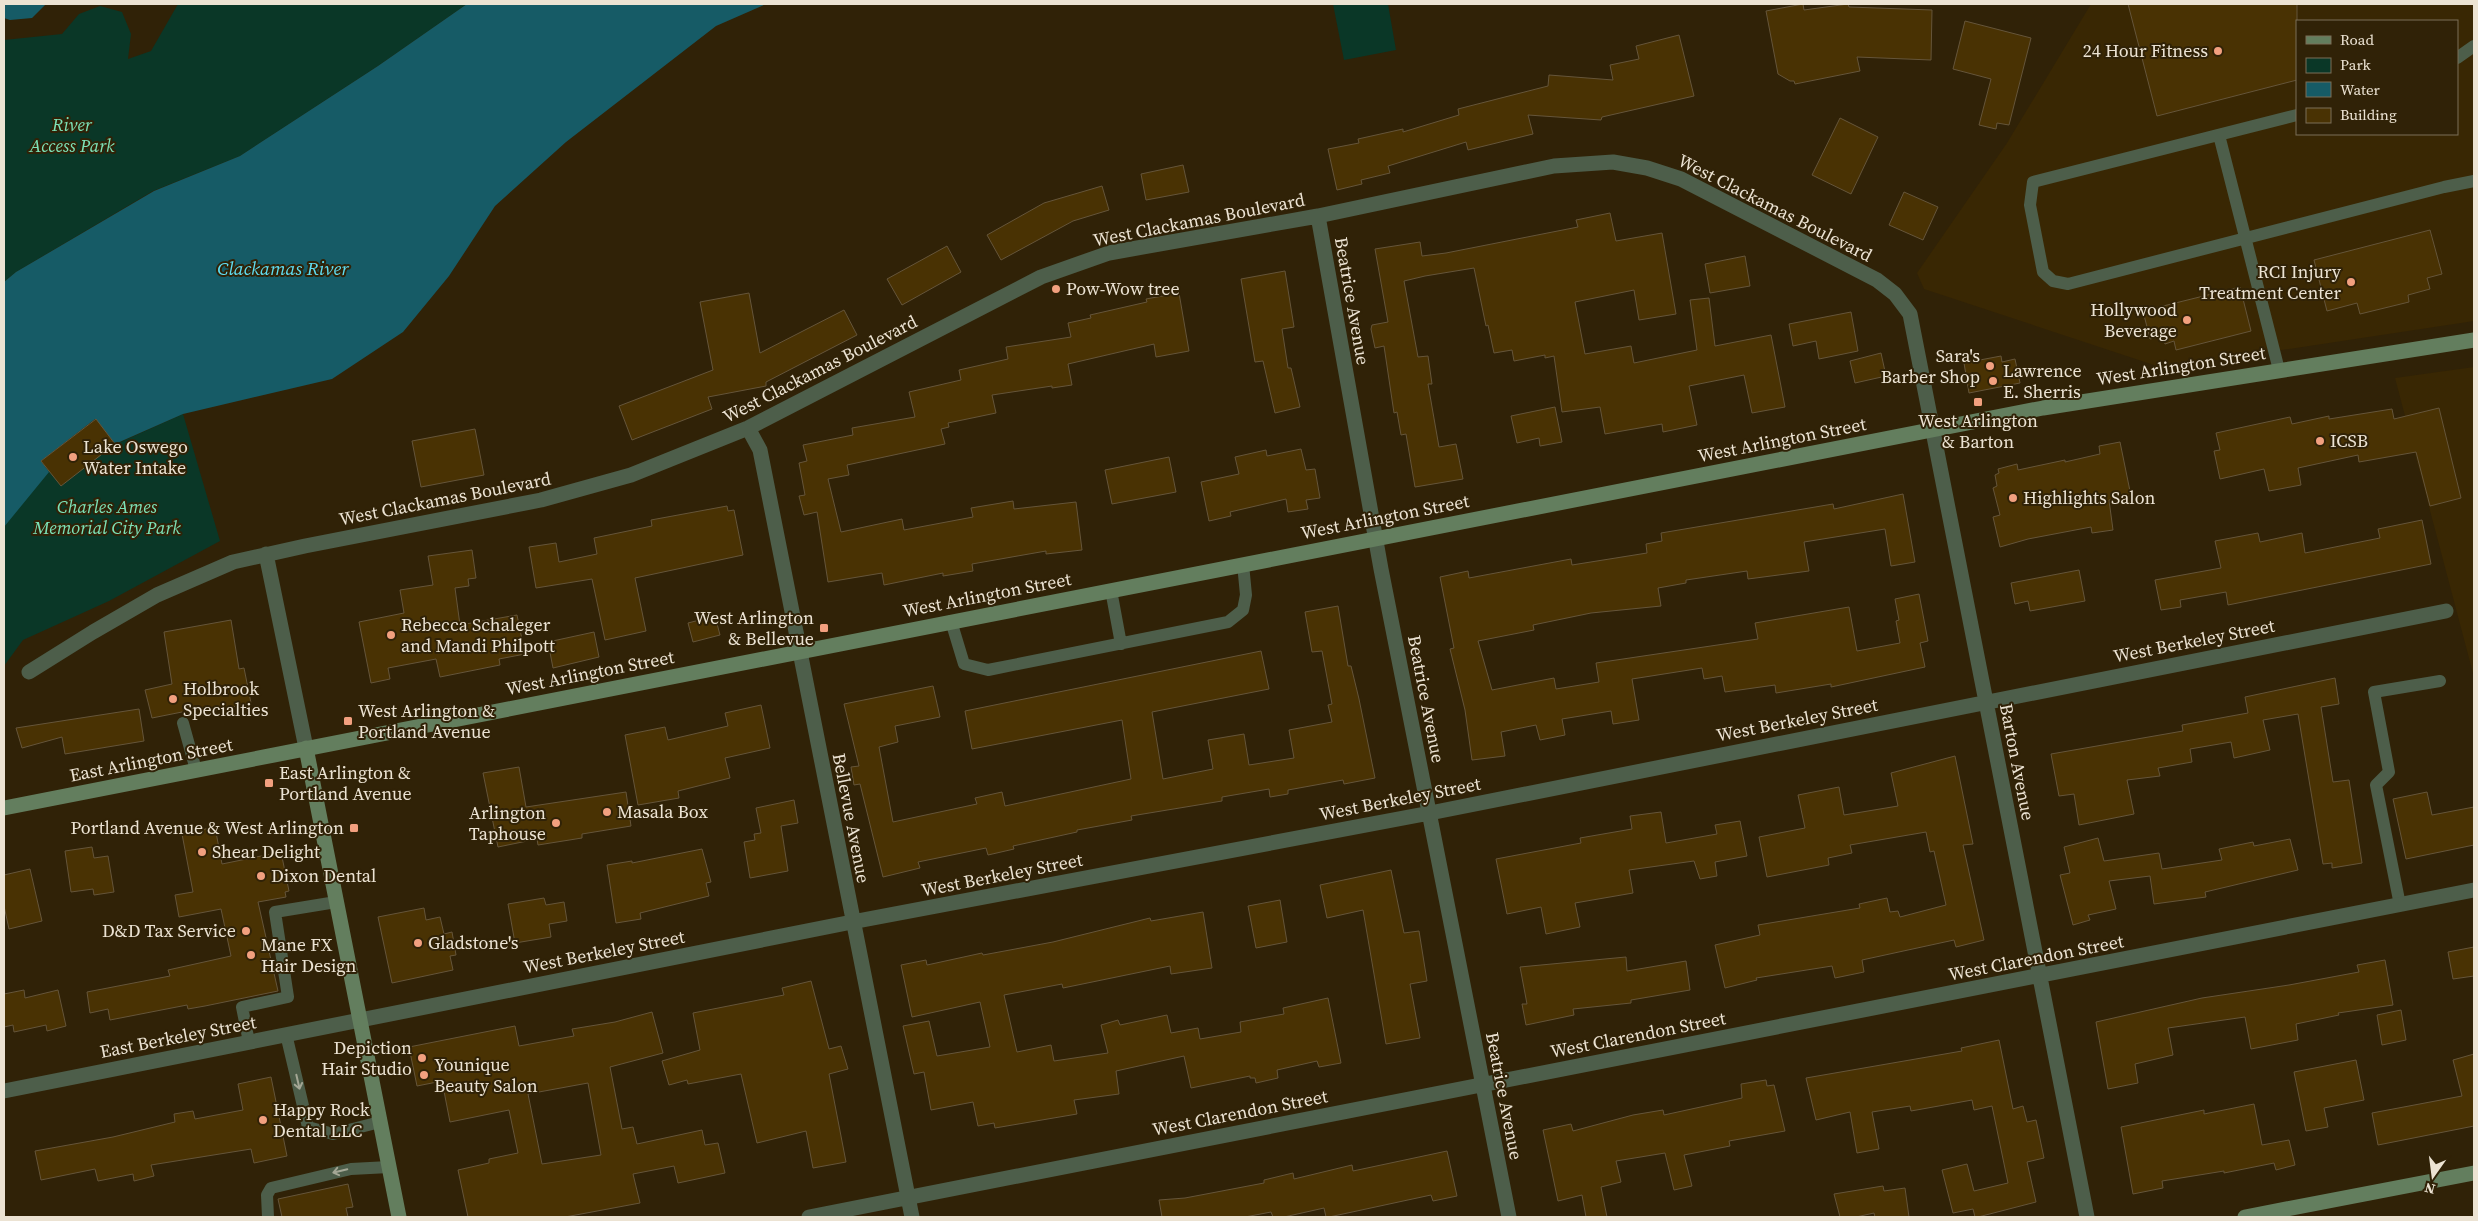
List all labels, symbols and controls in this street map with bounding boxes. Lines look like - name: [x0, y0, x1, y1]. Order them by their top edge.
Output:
- legend: [2296, 20, 2458, 135]
- text: Road: [2340, 29, 2374, 50]
- place label: 24 Hour Fitness: [2083, 38, 2208, 63]
- marker: 24 Hour Fitness: [2212, 45, 2224, 57]
- text: Park: [2340, 54, 2372, 75]
- text: Water: [2340, 79, 2381, 100]
- text: Building: [2340, 104, 2397, 125]
- park label: River Access Park: [28, 112, 115, 158]
- street label: West Clackamas Boulevard: [1674, 148, 1877, 268]
- street label: West Clackamas Boulevard: [1091, 187, 1307, 252]
- street label: Beatrice Avenue: [1329, 235, 1376, 367]
- water label: Clackamas River: [217, 255, 350, 281]
- place label: RCI Injury Treatment Center: [2199, 259, 2342, 305]
- place label: Pow-Wow tree: [1066, 276, 1180, 301]
- marker: RCI Injury Treatment Center: [2345, 276, 2357, 288]
- marker: Pow-Wow tree: [1050, 283, 1062, 295]
- place label: Hollywood Beverage: [2090, 297, 2177, 343]
- street label: West Clackamas Boulevard: [718, 309, 921, 429]
- marker: Hollywood Beverage: [2181, 314, 2193, 326]
- street label: West Arlington Street: [2095, 340, 2267, 391]
- place label: Sara's Barber Shop: [1881, 343, 1980, 389]
- place label: Lawrence E. Sherris: [2003, 358, 2082, 404]
- marker: Sara's Barber Shop: [1984, 360, 1996, 372]
- marker: Lawrence E. Sherris: [1987, 375, 1999, 387]
- marker: West Arlington & Barton: [1972, 396, 1984, 408]
- place label: West Arlington & Barton: [1918, 408, 2038, 454]
- street label: West Arlington Street: [1696, 411, 1868, 468]
- place label: ICSB: [2330, 428, 2368, 453]
- place label: Lake Oswego Water Intake: [83, 434, 188, 480]
- marker: ICSB: [2314, 435, 2326, 447]
- marker: Lake Oswego Water Intake: [67, 451, 79, 463]
- street label: West Clackamas Boulevard: [337, 466, 553, 531]
- place label: Highlights Salon: [2023, 485, 2156, 510]
- street label: West Arlington Street: [1299, 488, 1471, 545]
- marker: Highlights Salon: [2007, 492, 2019, 504]
- park label: Charles Ames Memorial City Park: [32, 494, 181, 540]
- street label: West Arlington Street: [901, 566, 1073, 623]
- place label: West Arlington & Bellevue: [694, 605, 814, 651]
- place label: Rebecca Schaleger and Mandi Philpott: [401, 612, 555, 658]
- street label: West Berkeley Street: [2111, 613, 2277, 668]
- marker: West Arlington & Bellevue: [818, 622, 830, 634]
- marker: Rebecca Schaleger and Mandi Philpott: [385, 629, 397, 641]
- street label: Beatrice Avenue: [1402, 633, 1451, 765]
- street label: West Arlington Street: [504, 644, 676, 701]
- place label: Holbrook Specialties: [183, 676, 269, 722]
- street label: West Berkeley Street: [1714, 692, 1880, 747]
- marker: Holbrook Specialties: [167, 693, 179, 705]
- place label: West Arlington & Portland Avenue: [358, 698, 495, 744]
- street label: Barton Avenue: [1994, 701, 2041, 822]
- marker: West Arlington & Portland Avenue: [342, 715, 354, 727]
- street label: East Arlington Street: [67, 731, 235, 788]
- street label: Bellevue Avenue: [827, 751, 876, 885]
- place label: East Arlington & Portland Avenue: [279, 760, 412, 806]
- street label: West Berkeley Street: [1317, 771, 1483, 826]
- marker: East Arlington & Portland Avenue: [263, 777, 275, 789]
- place label: Masala Box: [617, 799, 708, 824]
- place label: Arlington Taphouse: [469, 800, 546, 846]
- marker: Masala Box: [601, 806, 613, 818]
- place label: Portland Avenue & West Arlington: [71, 815, 344, 840]
- marker: Arlington Taphouse: [550, 817, 562, 829]
- marker: Portland Avenue & West Arlington: [348, 822, 360, 834]
- place label: Shear Delight: [212, 839, 320, 864]
- marker: Shear Delight: [196, 846, 208, 858]
- street label: West Berkeley Street: [919, 847, 1085, 902]
- place label: Dixon Dental: [271, 863, 376, 888]
- marker: Dixon Dental: [255, 870, 267, 882]
- place label: D&D Tax Service: [102, 918, 236, 943]
- street label: West Berkeley Street: [521, 924, 687, 979]
- marker: D&D Tax Service: [240, 925, 252, 937]
- street label: West Clarendon Street: [1946, 928, 2126, 987]
- place label: Gladstone's: [428, 930, 519, 955]
- place label: Mane FX Hair Design: [261, 932, 357, 978]
- marker: Gladstone's: [412, 937, 424, 949]
- marker: Mane FX Hair Design: [245, 949, 257, 961]
- street label: West Clarendon Street: [1548, 1005, 1728, 1064]
- street label: East Berkeley Street: [98, 1009, 258, 1064]
- street label: Beatrice Avenue: [1480, 1030, 1529, 1162]
- place label: Depiction Hair Studio: [321, 1035, 412, 1081]
- marker: Depiction Hair Studio: [416, 1052, 428, 1064]
- place label: Younique Beauty Salon: [434, 1052, 538, 1098]
- marker: Younique Beauty Salon: [418, 1069, 430, 1081]
- one-way arrow: [294, 1073, 303, 1089]
- street label: West Clarendon Street: [1150, 1083, 1330, 1142]
- place label: Happy Rock Dental LLC: [273, 1097, 370, 1143]
- marker: Happy Rock Dental LLC: [257, 1114, 269, 1126]
- north arrow: [2408, 1151, 2458, 1201]
- one-way arrow: [333, 1167, 349, 1176]
- text: N: [2422, 1178, 2437, 1200]

